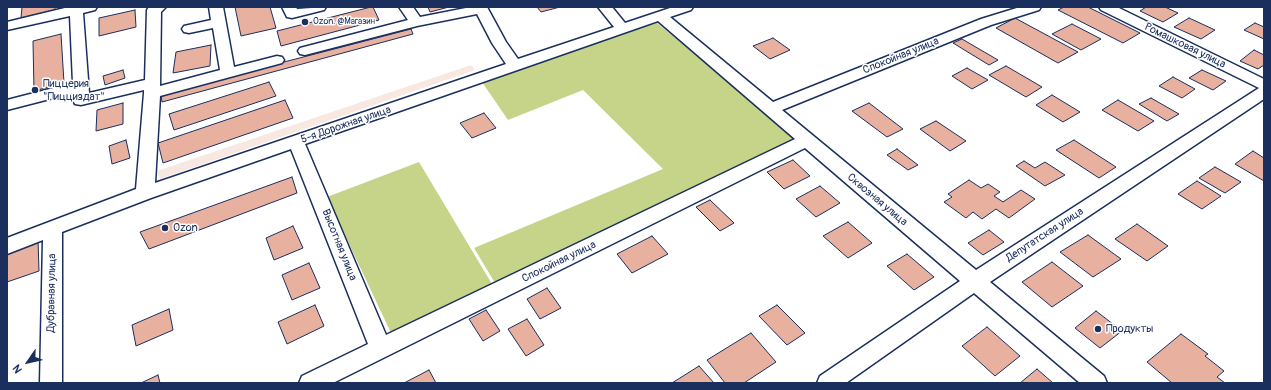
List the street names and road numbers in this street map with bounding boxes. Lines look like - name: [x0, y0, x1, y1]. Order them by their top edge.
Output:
- street label: Ромашковая улица: [1142, 21, 1228, 71]
- street label: Спокойная улица: [861, 35, 941, 77]
- street label: 5-я Дорожная улица: [299, 103, 393, 147]
- street label: Сквозная улица: [844, 171, 910, 229]
- street label: Депутатская улица: [1004, 205, 1086, 265]
- street label: Высотная улица: [319, 207, 359, 283]
- street label: Спокойная улица: [520, 238, 598, 286]
- street label: Дубравная улица: [45, 253, 59, 333]

